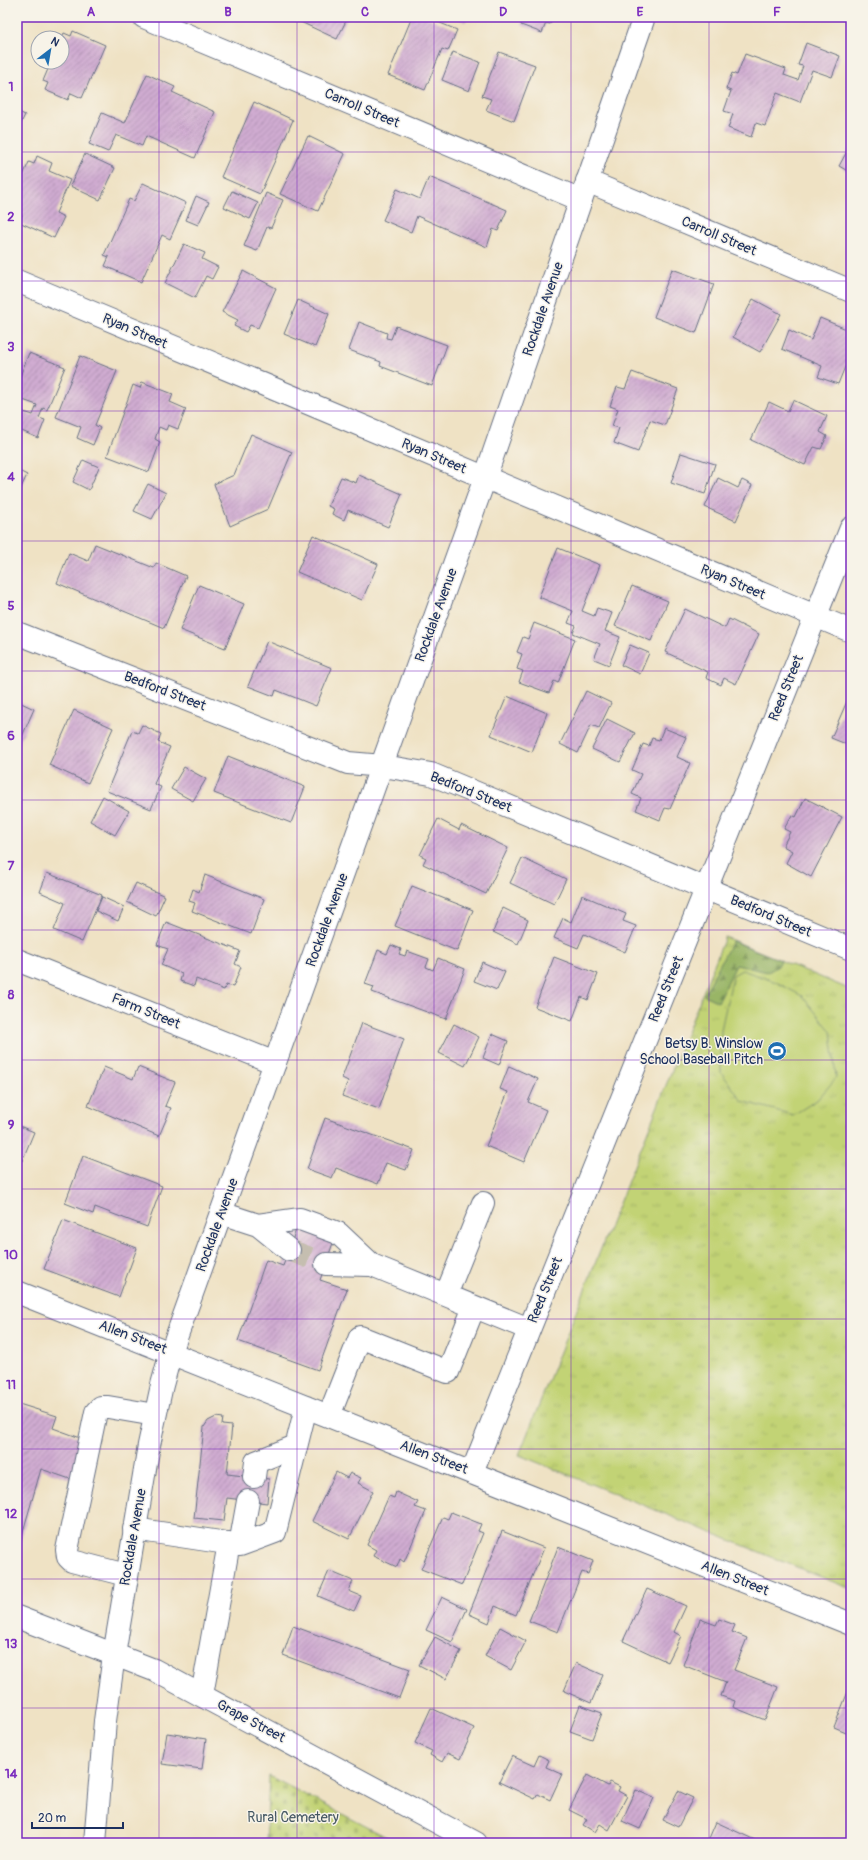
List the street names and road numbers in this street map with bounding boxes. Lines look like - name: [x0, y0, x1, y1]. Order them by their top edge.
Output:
- street label: Carroll Street: [322, 85, 402, 132]
- street label: Carroll Street: [679, 213, 759, 260]
- street label: Rockdale Avenue: [519, 260, 567, 358]
- street label: Ryan Street: [100, 310, 170, 352]
- street label: Ryan Street: [399, 435, 469, 477]
- street label: Ryan Street: [698, 561, 768, 603]
- street label: Rockdale Avenue: [411, 566, 461, 664]
- street label: Reed Street: [765, 652, 807, 724]
- street label: Bedford Street: [122, 668, 209, 715]
- street label: Bedford Street: [428, 768, 515, 816]
- street label: Rockdale Avenue: [302, 871, 352, 969]
- street label: Bedford Street: [728, 891, 815, 941]
- street label: Reed Street: [645, 953, 687, 1025]
- street label: Farm Street: [109, 990, 183, 1033]
- street label: Rockdale Avenue: [192, 1176, 242, 1274]
- street label: Reed Street: [524, 1254, 566, 1326]
- street label: Allen Street: [97, 1316, 170, 1358]
- street label: Allen Street: [398, 1436, 471, 1478]
- street label: Rockdale Avenue: [116, 1487, 150, 1587]
- street label: Allen Street: [699, 1557, 772, 1599]
- street label: Grape Street: [214, 1696, 289, 1746]

